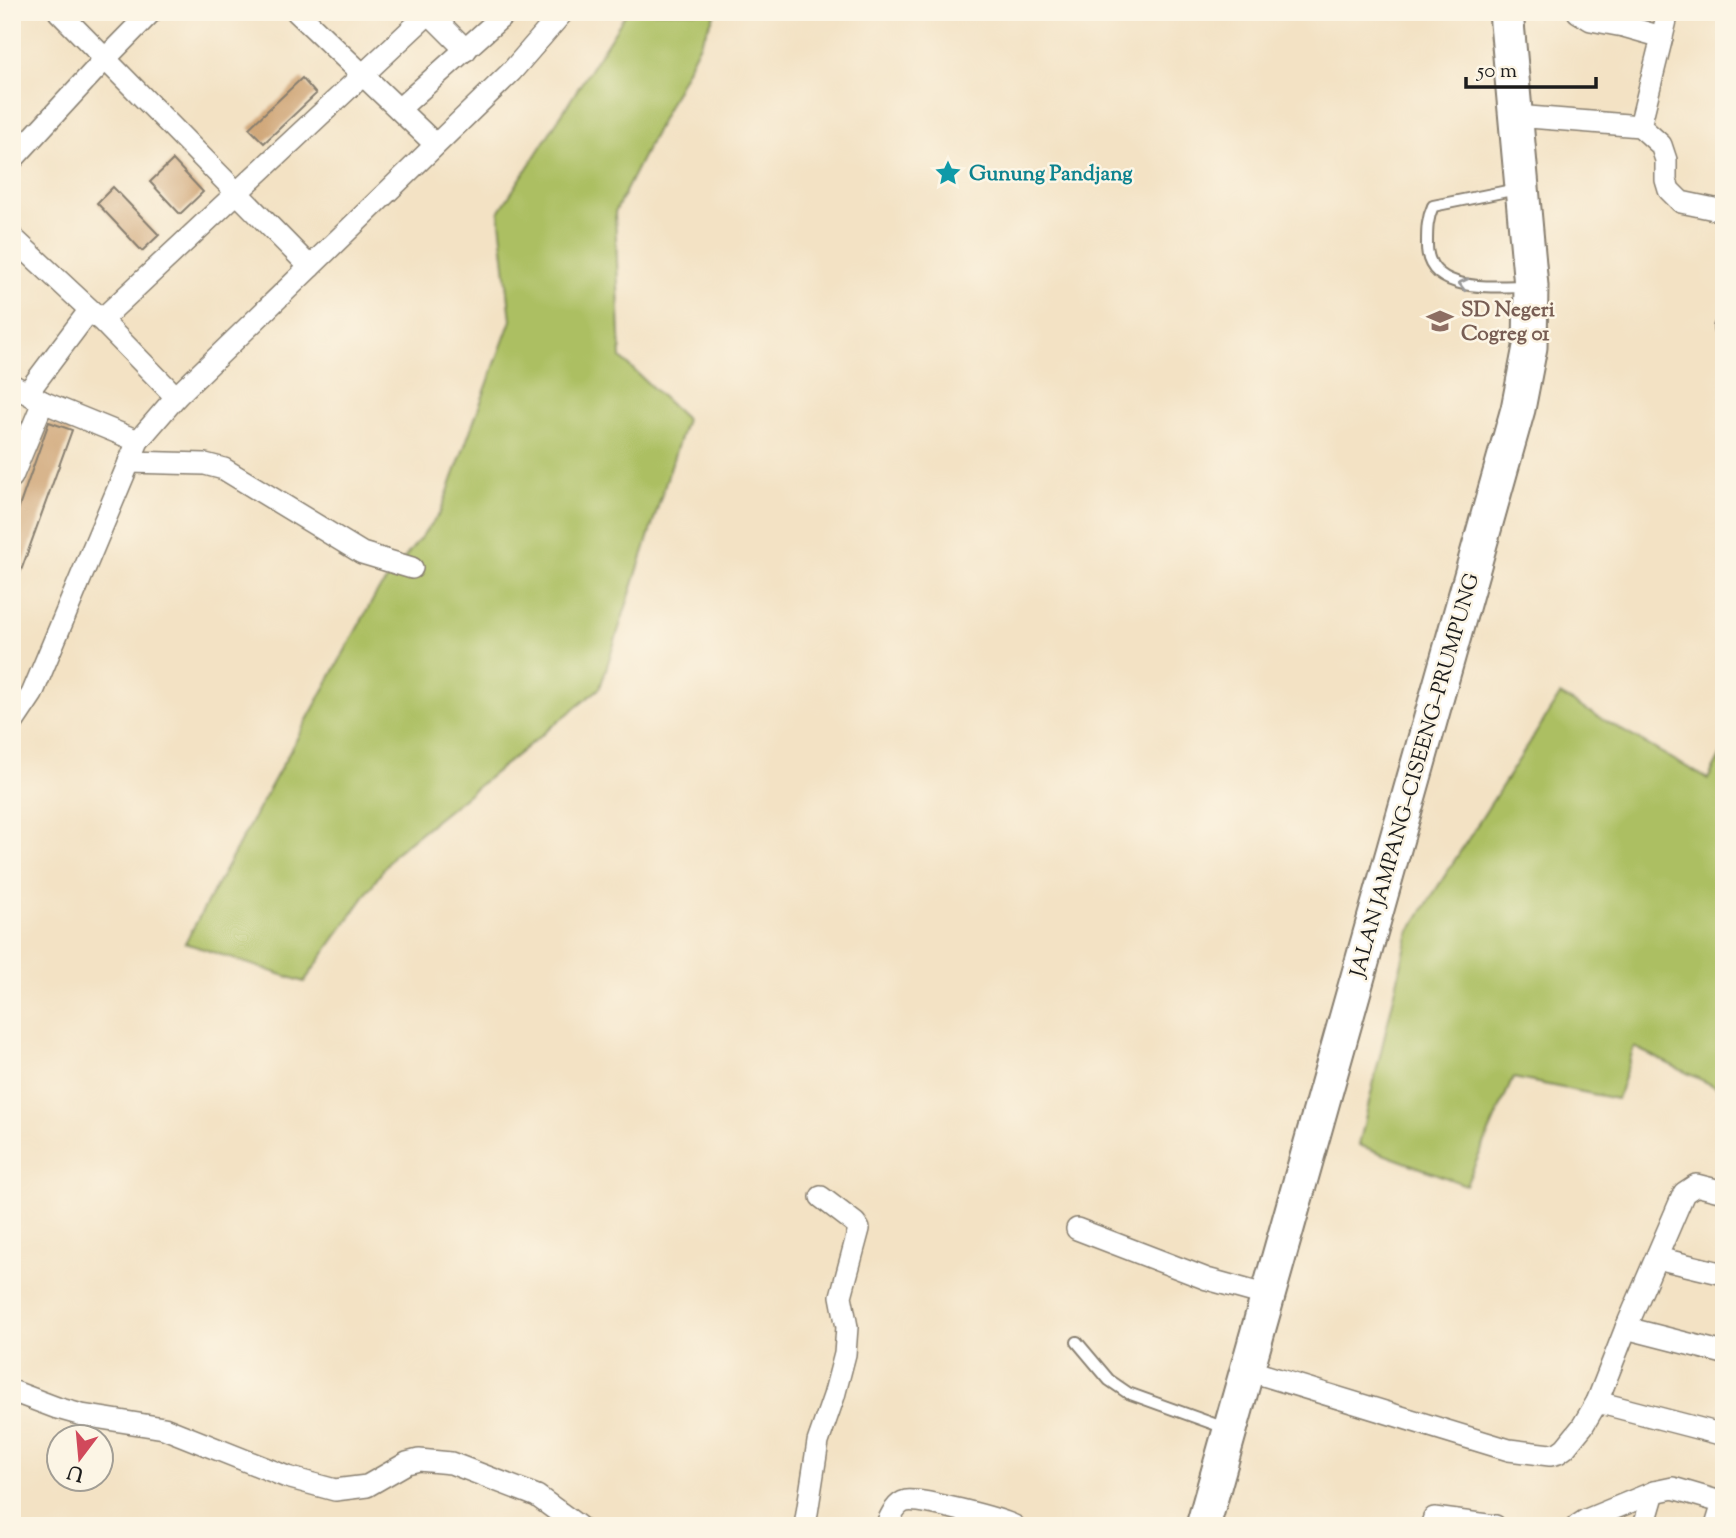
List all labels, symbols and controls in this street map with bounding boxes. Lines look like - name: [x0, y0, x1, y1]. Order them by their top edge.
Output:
- scale bar: [1466, 46, 1596, 90]
- text: 50 m: [1476, 57, 1517, 87]
- place icon: Gunung Pandjang: [933, 158, 963, 188]
- place label: Gunung Pandjang: [969, 160, 1133, 190]
- one-way arrow: [1458, 278, 1470, 292]
- place label: SD Negeri Cogreg 01: [1461, 296, 1555, 350]
- school or university icon: SD Negeri Cogreg 01: [1425, 306, 1455, 336]
- street label: JALAN JAMPANG–CISEENG–PRUMPUNG: [1343, 570, 1488, 982]
- north arrow: [46, 1422, 116, 1492]
- text: U: [64, 1457, 87, 1487]

